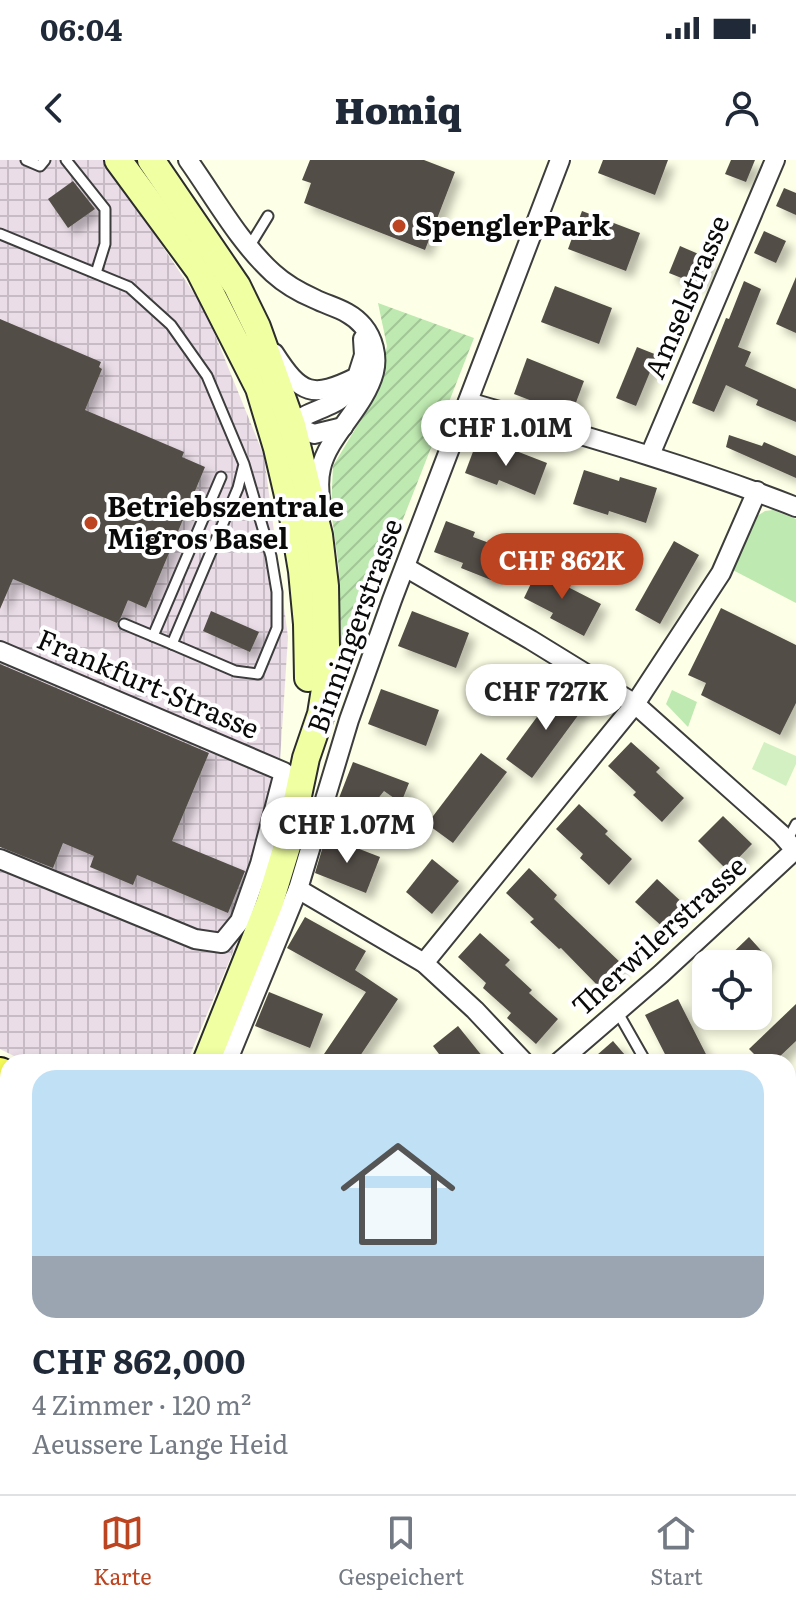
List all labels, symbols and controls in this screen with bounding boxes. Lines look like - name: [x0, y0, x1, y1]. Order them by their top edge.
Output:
- text: 06:04: [40, 6, 122, 50]
- text: Homiq: [334, 82, 462, 135]
- icon: back: [32, 86, 76, 130]
- icon: person: [720, 86, 764, 130]
- place label: SpenglerPark: [415, 203, 611, 245]
- street label: Amselstrasse: [632, 208, 738, 385]
- marker: SpenglerPark: [390, 217, 408, 235]
- pin: CHF 1.01M: [414, 400, 598, 468]
- text: CHF 1.01M: [439, 406, 573, 445]
- place label: Betriebszentrale Migros Basel: [107, 484, 344, 558]
- street label: Binningerstrasse: [295, 512, 412, 739]
- marker: Betriebszentrale Migros Basel: [82, 514, 100, 532]
- pin: CHF 862K: [479, 533, 645, 601]
- text: CHF 862K: [498, 539, 626, 578]
- street label: Frankfurt-Strasse: [31, 616, 266, 748]
- pin: CHF 727K: [463, 664, 629, 732]
- text: CHF 727K: [484, 670, 608, 709]
- pin: CHF 1.07M: [255, 797, 439, 865]
- text: CHF 1.07M: [278, 803, 416, 842]
- street label: Therwilerstrasse: [561, 844, 755, 1025]
- map controls: [692, 950, 772, 1030]
- button: locate: [692, 950, 772, 1030]
- icon: home: [326, 1122, 470, 1266]
- text: CHF 862,000: [32, 1334, 245, 1384]
- text: 4 Zimmer · 120 m²: [32, 1384, 251, 1423]
- text: Aeussere Lange Heid: [32, 1423, 288, 1462]
- tab: Karte: [93, 1511, 152, 1592]
- tab: Gespeichert: [338, 1511, 464, 1592]
- tab: Start: [650, 1511, 703, 1592]

